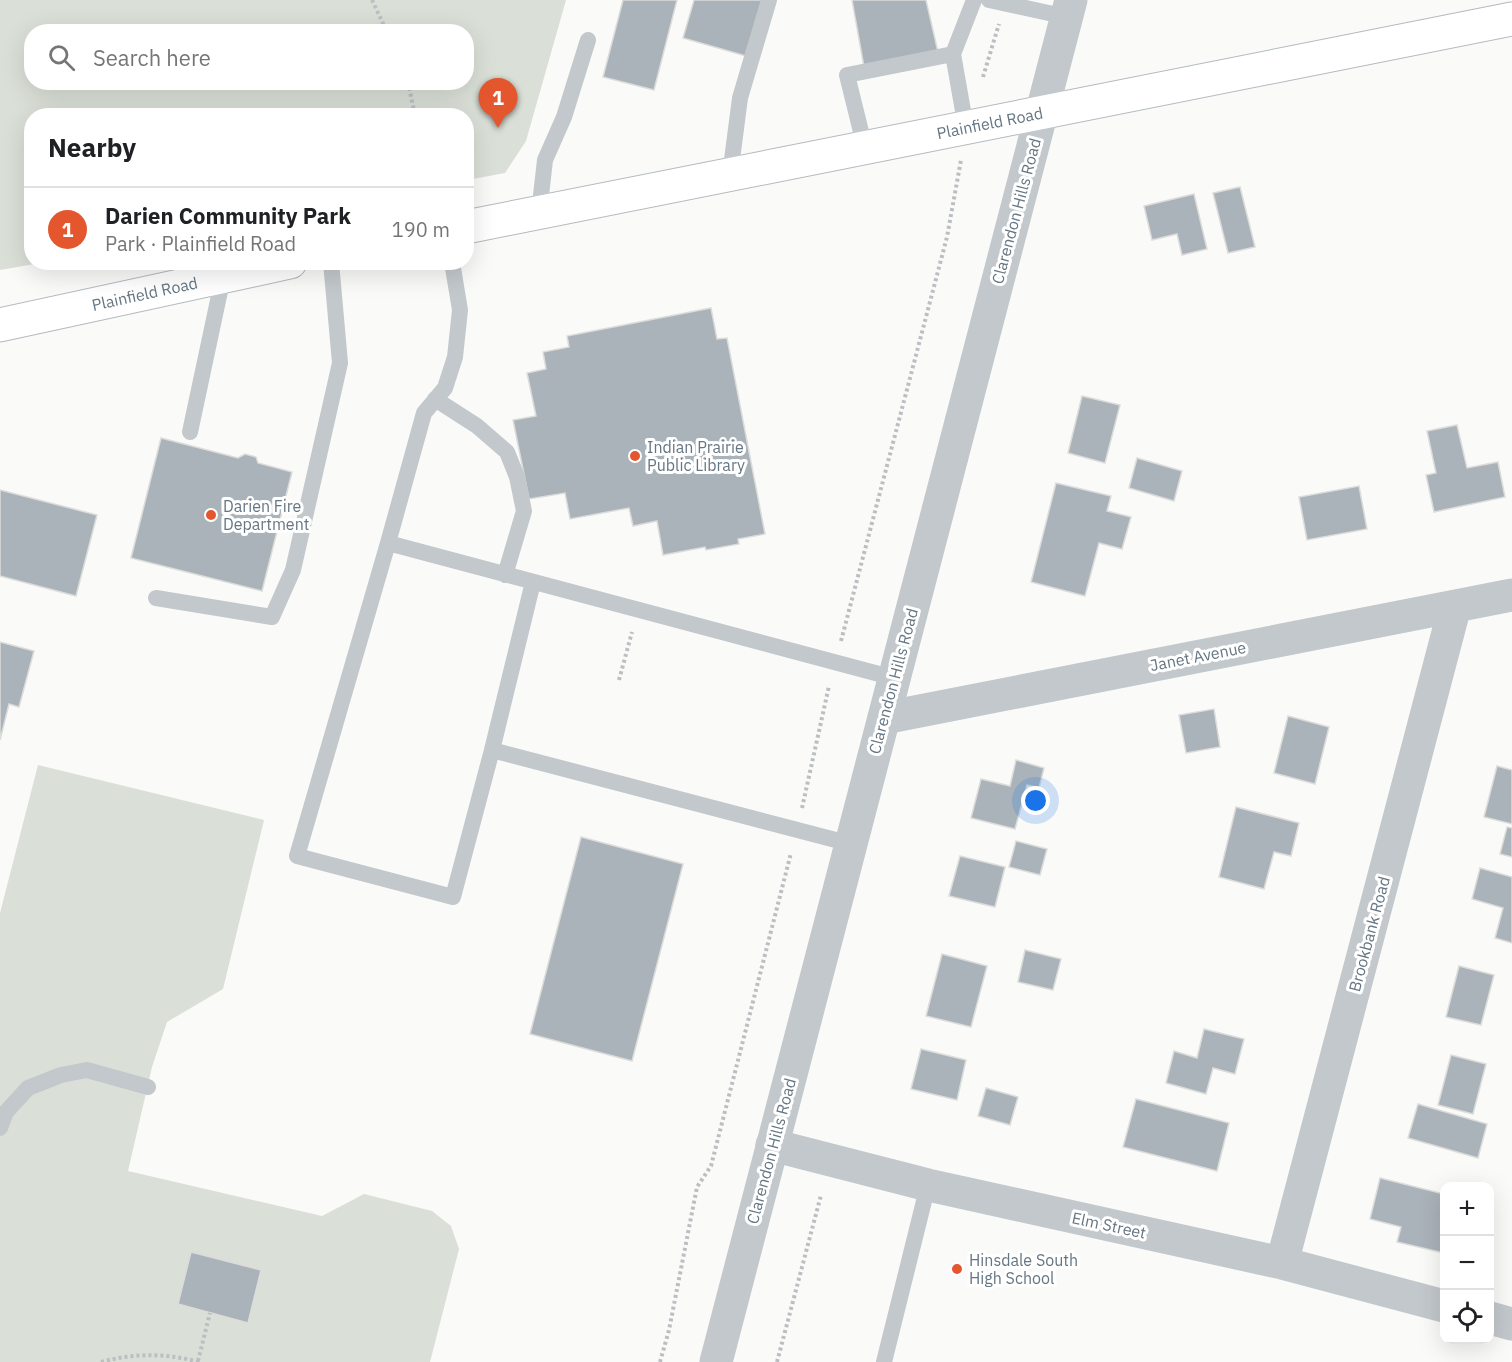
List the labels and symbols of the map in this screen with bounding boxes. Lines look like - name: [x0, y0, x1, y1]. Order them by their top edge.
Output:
- pin: 1: [478, 78, 518, 128]
- street label: Plainfield Road: [935, 103, 1045, 143]
- street label: Clarendon Hills Road: [987, 136, 1045, 286]
- street label: Plainfield Road: [90, 272, 199, 315]
- place label: Indian Prairie Public Library: [647, 437, 745, 475]
- marker: Indian Prairie Public Library: [628, 449, 642, 463]
- place label: Darien Fire Department: [223, 496, 309, 534]
- marker: Darien Fire Department: [204, 508, 218, 522]
- street label: Clarendon Hills Road: [864, 606, 922, 756]
- street label: Janet Avenue: [1148, 637, 1248, 675]
- your location: [1021, 786, 1050, 815]
- street label: Brookbank Road: [1344, 874, 1394, 994]
- street label: Clarendon Hills Road: [742, 1076, 800, 1226]
- street label: Elm Street: [1070, 1207, 1148, 1243]
- place label: Hinsdale South High School: [969, 1250, 1078, 1288]
- marker: Hinsdale South High School: [950, 1262, 964, 1276]

